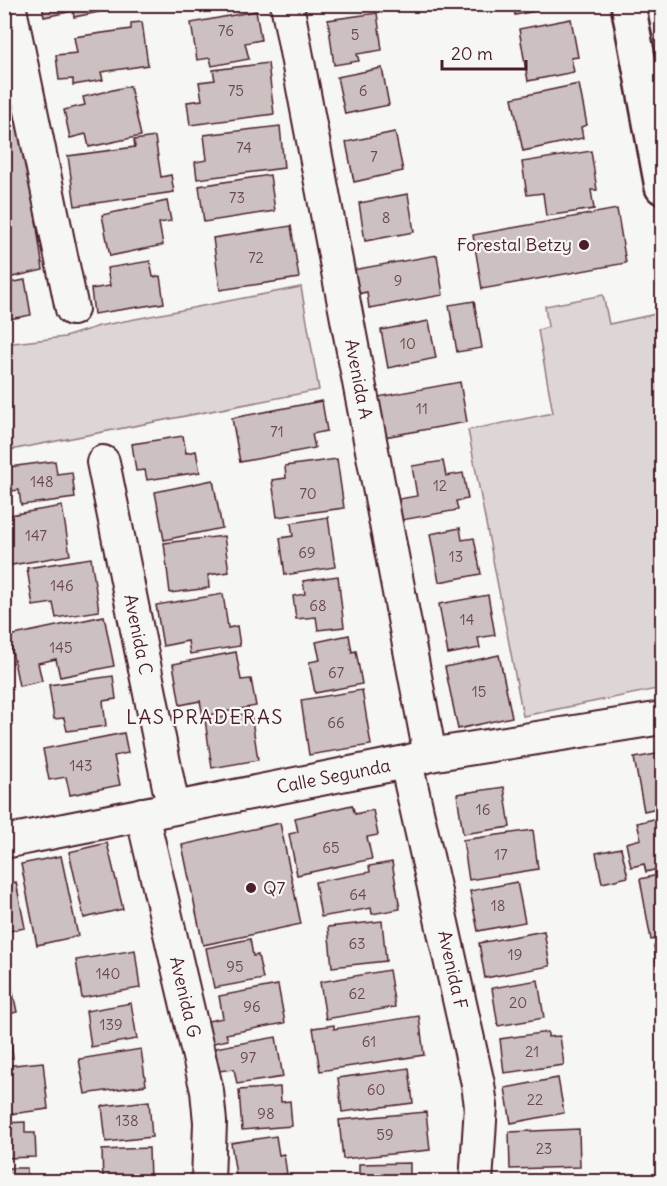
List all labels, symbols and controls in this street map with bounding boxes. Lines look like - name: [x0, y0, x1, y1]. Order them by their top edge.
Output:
- house number: 76: [218, 21, 234, 40]
- house number: 5: [351, 25, 359, 44]
- scale bar: [442, 33, 526, 71]
- text: 20 m: [451, 42, 493, 65]
- house number: 75: [228, 81, 244, 100]
- house number: 6: [359, 81, 367, 100]
- house number: 74: [236, 138, 252, 157]
- house number: 7: [370, 147, 378, 166]
- house number: 73: [229, 188, 245, 207]
- house number: 8: [382, 208, 390, 227]
- place label: Forestal Betzy: [457, 233, 572, 256]
- marker: Forestal Betzy: [577, 238, 591, 252]
- house number: 72: [248, 248, 264, 267]
- house number: 9: [394, 271, 402, 290]
- house number: 10: [400, 334, 416, 353]
- street label: Avenida A: [340, 337, 378, 421]
- house number: 11: [416, 399, 428, 418]
- house number: 71: [270, 422, 284, 441]
- house number: 148: [30, 472, 54, 491]
- house number: 12: [433, 476, 447, 495]
- house number: 70: [299, 484, 317, 503]
- house number: 147: [25, 526, 47, 545]
- house number: 69: [298, 543, 316, 562]
- house number: 13: [449, 547, 463, 566]
- house number: 146: [50, 576, 74, 595]
- street label: Avenida C: [119, 592, 158, 677]
- house number: 68: [309, 596, 327, 615]
- house number: 14: [460, 610, 475, 629]
- house number: 145: [49, 638, 73, 657]
- house number: 67: [328, 663, 344, 682]
- house number: 15: [472, 682, 486, 701]
- district label: LAS PRADERAS: [126, 704, 284, 729]
- house number: 66: [327, 713, 345, 732]
- street label: Calle Segunda: [274, 753, 392, 798]
- house number: 143: [69, 756, 93, 775]
- house number: 16: [476, 800, 490, 819]
- house number: 65: [322, 838, 340, 857]
- house number: 17: [494, 845, 508, 864]
- place label: Q7: [263, 876, 285, 899]
- marker: Q7: [244, 881, 258, 895]
- house number: 64: [349, 885, 367, 904]
- house number: 18: [491, 896, 505, 915]
- street label: Avenida F: [433, 928, 473, 1011]
- house number: 63: [348, 934, 366, 953]
- house number: 19: [508, 945, 522, 964]
- street label: Avenida G: [165, 954, 206, 1040]
- house number: 95: [226, 957, 244, 976]
- house number: 140: [96, 964, 120, 983]
- house number: 62: [349, 984, 365, 1003]
- house number: 20: [509, 993, 527, 1012]
- house number: 96: [243, 997, 261, 1016]
- house number: 139: [99, 1015, 123, 1034]
- house number: 61: [362, 1032, 376, 1051]
- house number: 21: [525, 1042, 539, 1061]
- house number: 97: [240, 1048, 256, 1067]
- house number: 60: [367, 1080, 385, 1099]
- house number: 22: [527, 1090, 543, 1109]
- house number: 98: [257, 1104, 275, 1123]
- house number: 138: [115, 1111, 139, 1130]
- house number: 59: [376, 1125, 394, 1144]
- house number: 23: [536, 1139, 552, 1158]

